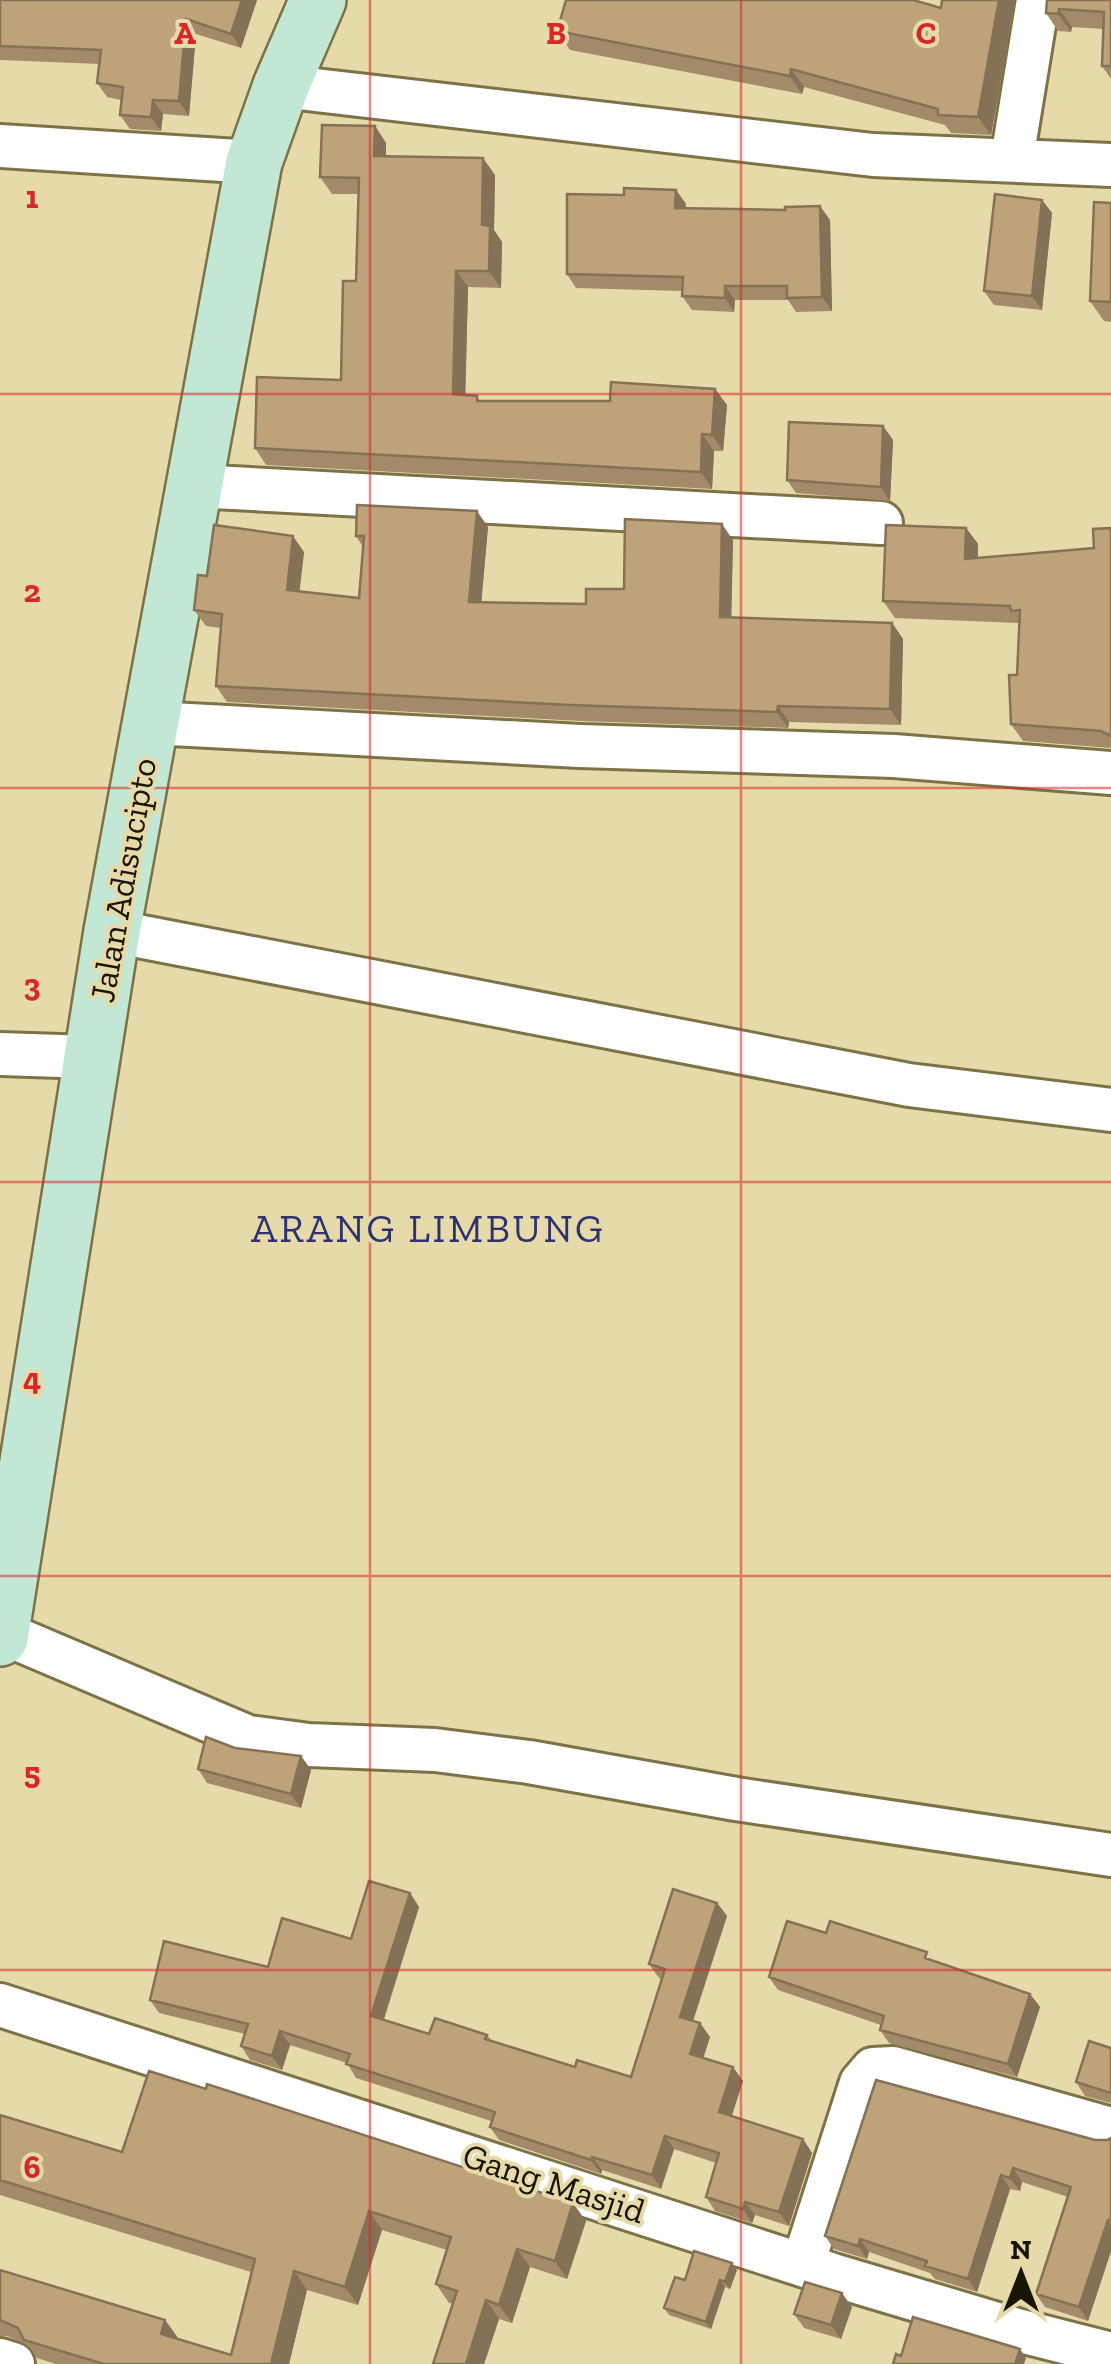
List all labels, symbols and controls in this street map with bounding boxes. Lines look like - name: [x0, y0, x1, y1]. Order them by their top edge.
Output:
- text: A: [174, 14, 196, 52]
- text: B: [546, 14, 566, 52]
- text: C: [916, 14, 936, 52]
- text: 1: [26, 178, 39, 216]
- text: 2: [23, 572, 41, 610]
- street label: Jalan Adisucipto: [81, 754, 165, 1006]
- text: 3: [23, 966, 41, 1004]
- district label: ARANG LIMBUNG: [251, 1204, 605, 1252]
- text: 4: [23, 1360, 41, 1398]
- text: 5: [24, 1754, 40, 1792]
- street label: Gang Masjid: [458, 2134, 650, 2232]
- text: 6: [23, 2148, 41, 2186]
- north arrow: [971, 2224, 1071, 2324]
- text: N: [1010, 2233, 1032, 2266]

